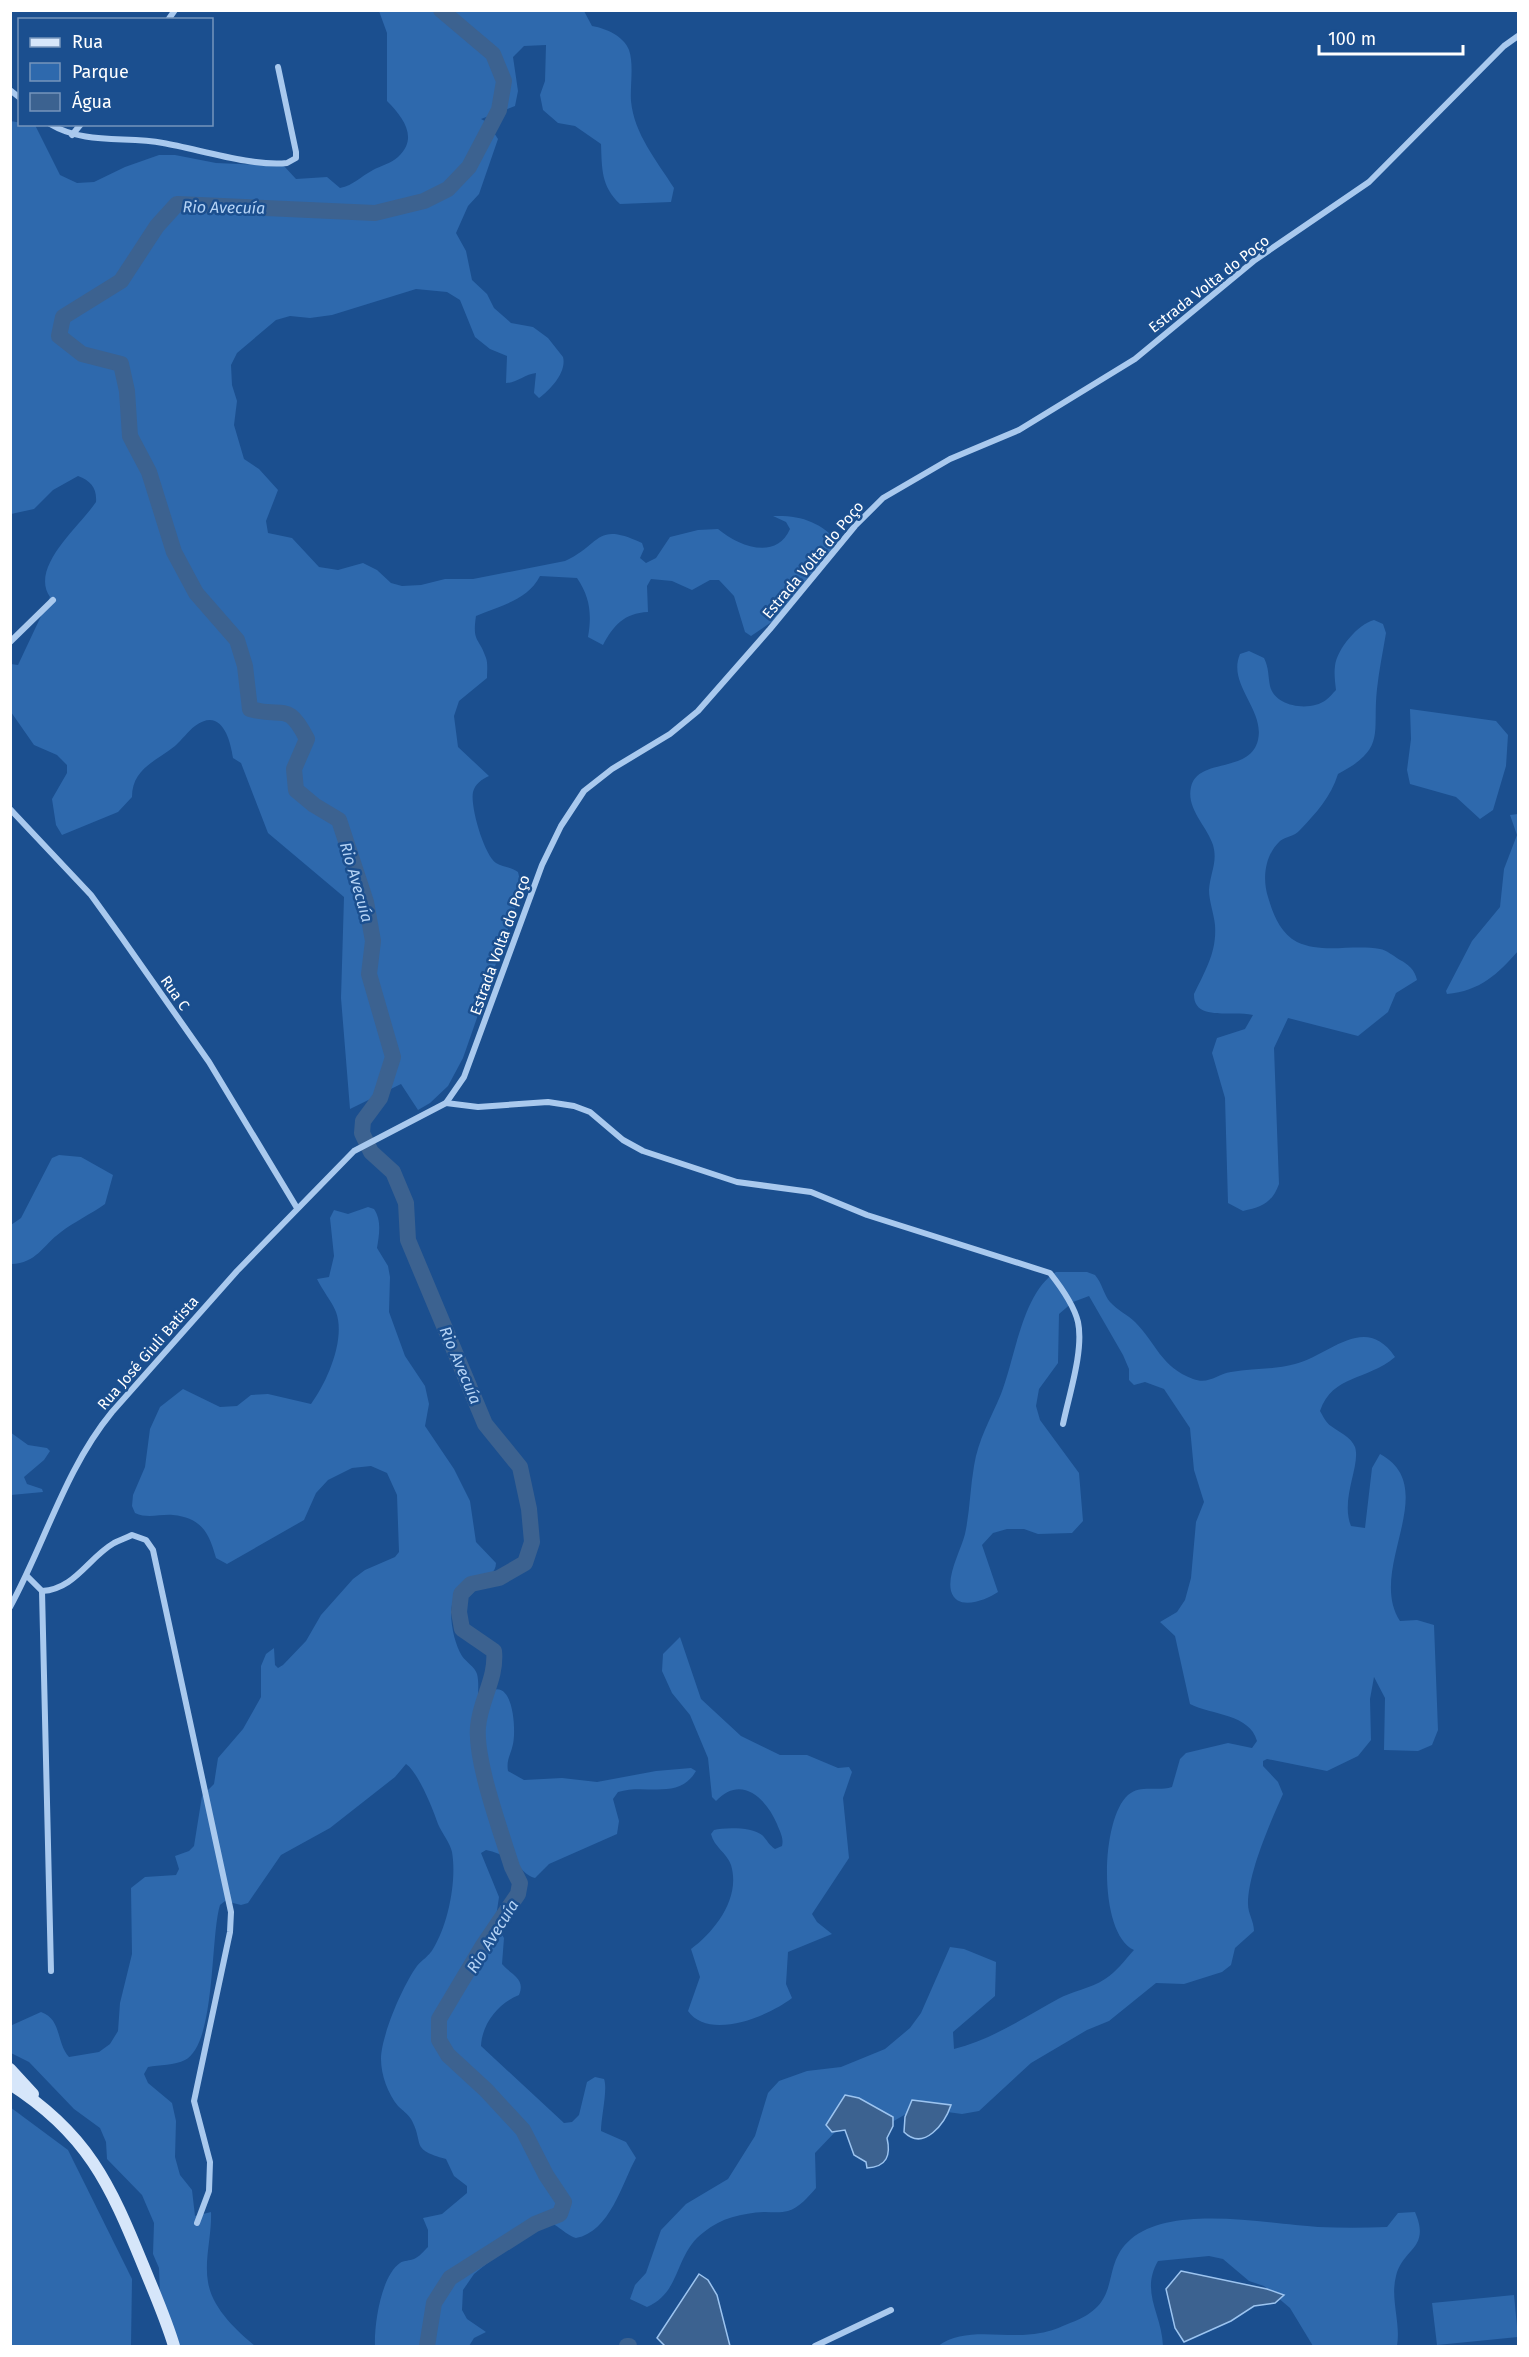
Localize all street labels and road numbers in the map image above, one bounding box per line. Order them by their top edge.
street label: Estrada Volta do Poço [1145,231,1273,337]
street label: Estrada Volta do Poço [759,498,867,622]
street label: Estrada Volta do Poço [466,872,534,1018]
street label: Rua C [157,972,194,1014]
street label: Rua José Giuli Batista [94,1292,202,1414]

